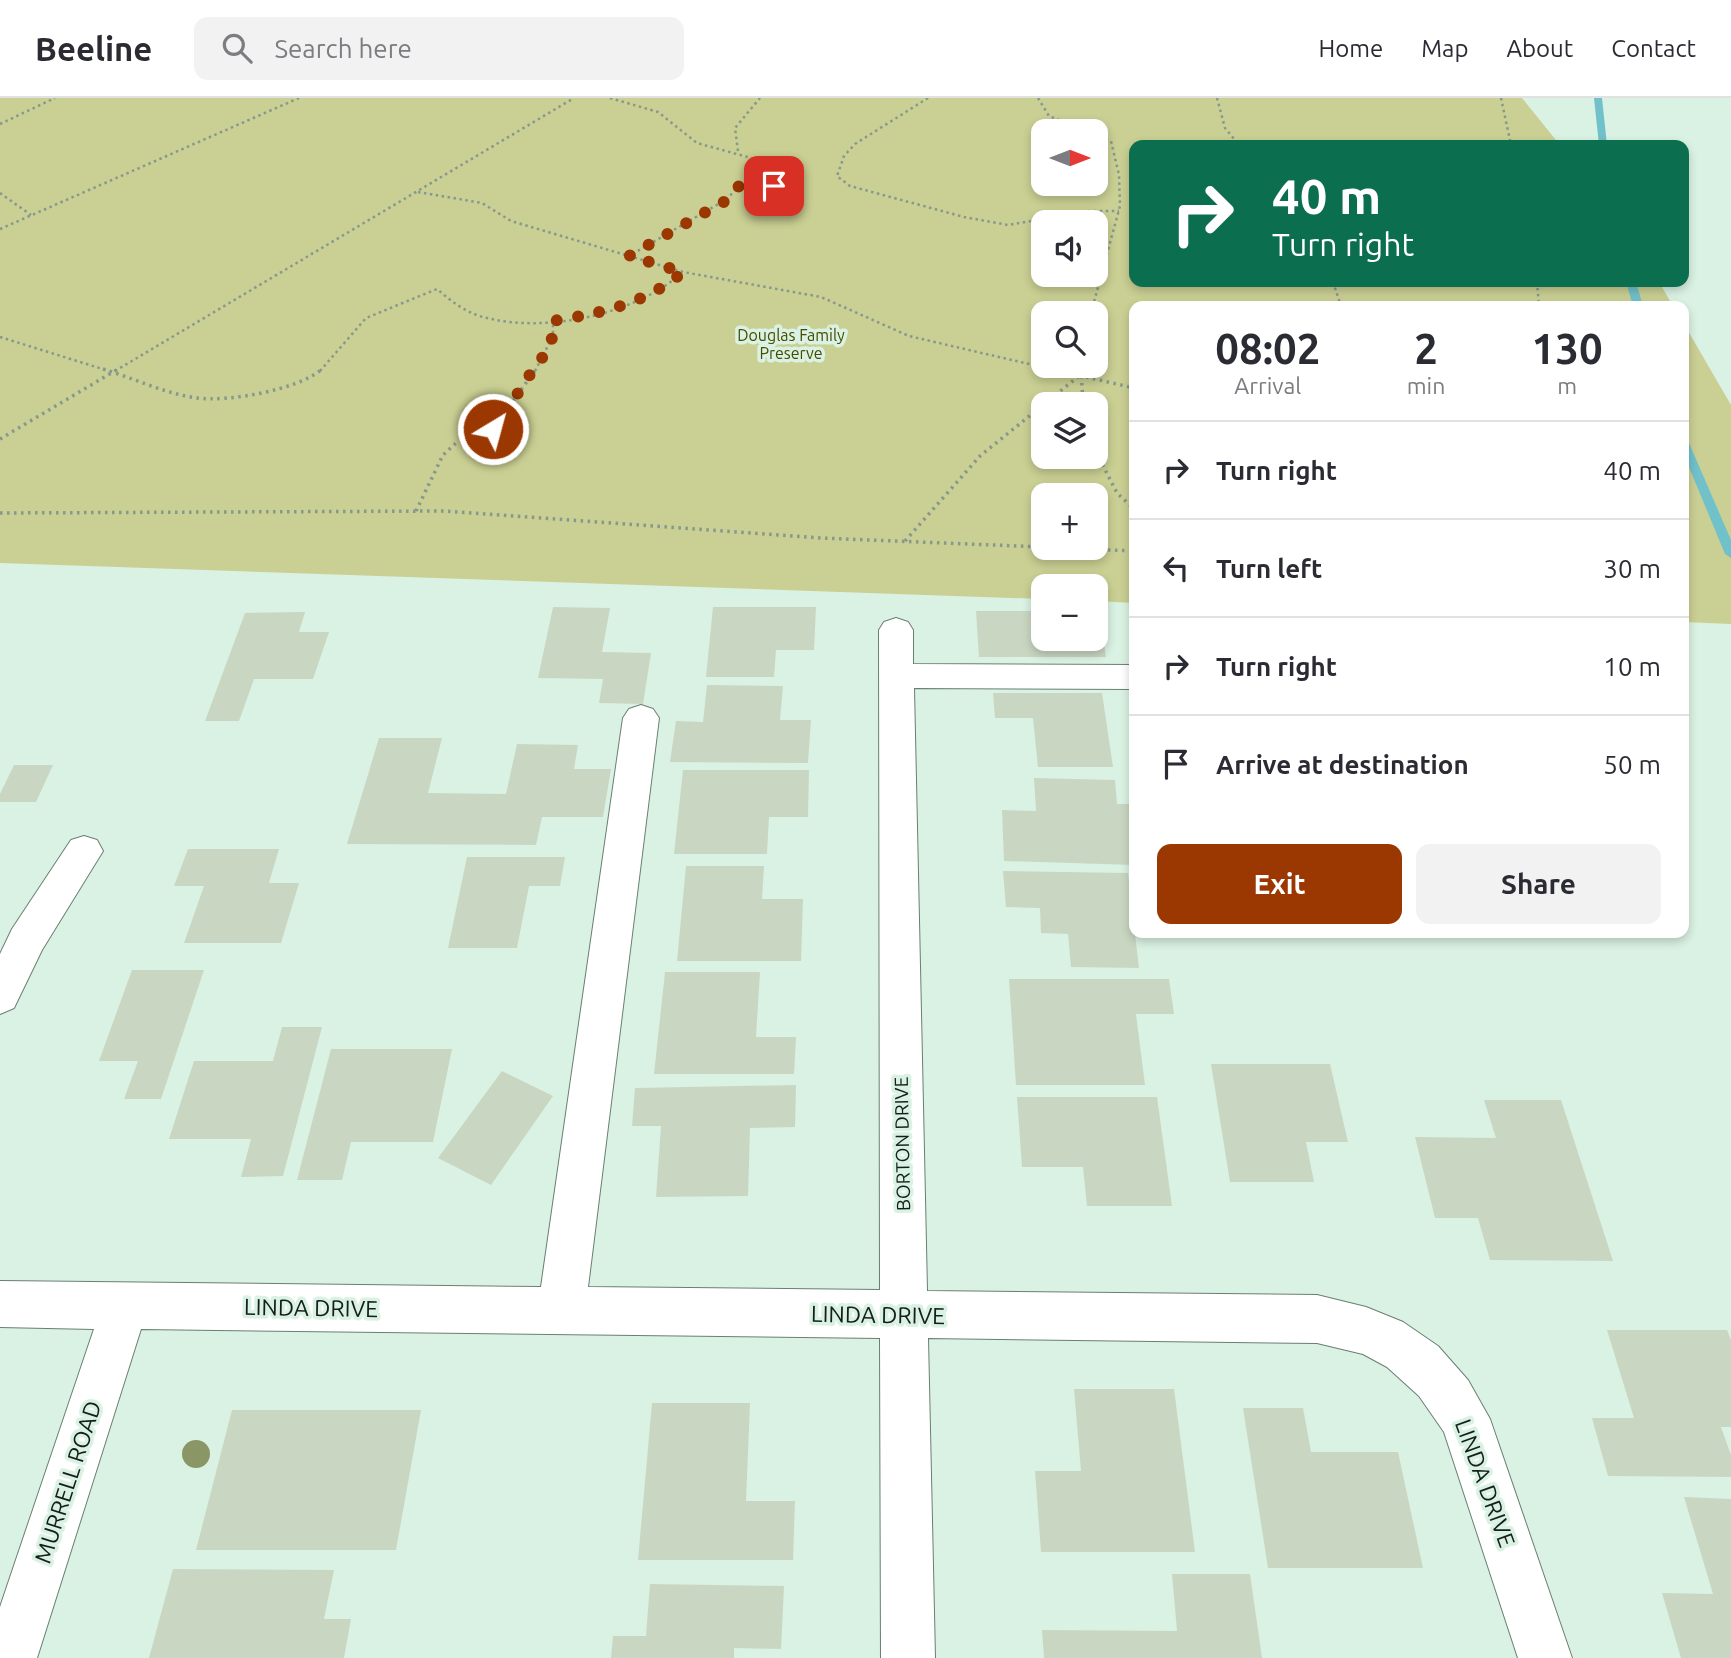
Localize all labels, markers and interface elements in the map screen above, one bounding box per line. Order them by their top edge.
search box [194,17,684,80]
icon: search [218,29,256,67]
text: Beeline [35,30,152,67]
text: Search here [274,34,412,63]
text: Home [1318,35,1383,62]
text: Map [1421,35,1468,62]
text: About [1506,35,1573,62]
text: Contact [1611,35,1696,62]
north arrow [1031,119,1108,196]
map controls [1031,119,1108,651]
pin [744,156,804,216]
icon: arrive [755,167,793,205]
icon: right [1157,168,1248,259]
text: 40 m [1272,168,1381,223]
button: sound [1031,210,1108,287]
text: Turn right [1272,226,1414,262]
button: search [1031,301,1108,378]
text: 08:02 [1215,325,1320,372]
text: 2 [1414,325,1438,372]
text: 130 [1532,325,1603,372]
park label: Douglas Family Preserve [737,326,845,362]
text: Arrival [1234,373,1301,398]
text: min [1407,373,1445,398]
text: m [1557,373,1577,398]
position arrow [456,392,530,466]
button: layers [1031,392,1108,469]
icon: right [1157,451,1195,489]
text: Turn right [1216,456,1337,485]
text: 40 m [1603,456,1661,485]
button: + [1031,483,1108,560]
icon: left [1157,549,1195,587]
text: Turn left [1216,554,1322,583]
text: 30 m [1603,554,1661,583]
button: − [1031,574,1108,651]
icon: right [1157,647,1195,685]
text: Turn right [1216,652,1337,681]
text: 10 m [1603,652,1661,681]
icon: arrive [1157,745,1195,783]
text: Arrive at destination [1216,750,1469,779]
text: 50 m [1603,750,1661,779]
button: Exit [1157,844,1402,924]
button: Share [1416,844,1661,924]
street label: BORTON DRIVE [890,1077,914,1211]
street label: LINDA DRIVE [244,1294,378,1321]
street label: LINDA DRIVE [811,1301,945,1328]
street label: MURRELL ROAD [30,1398,106,1566]
street label: LINDA DRIVE [1451,1415,1520,1550]

